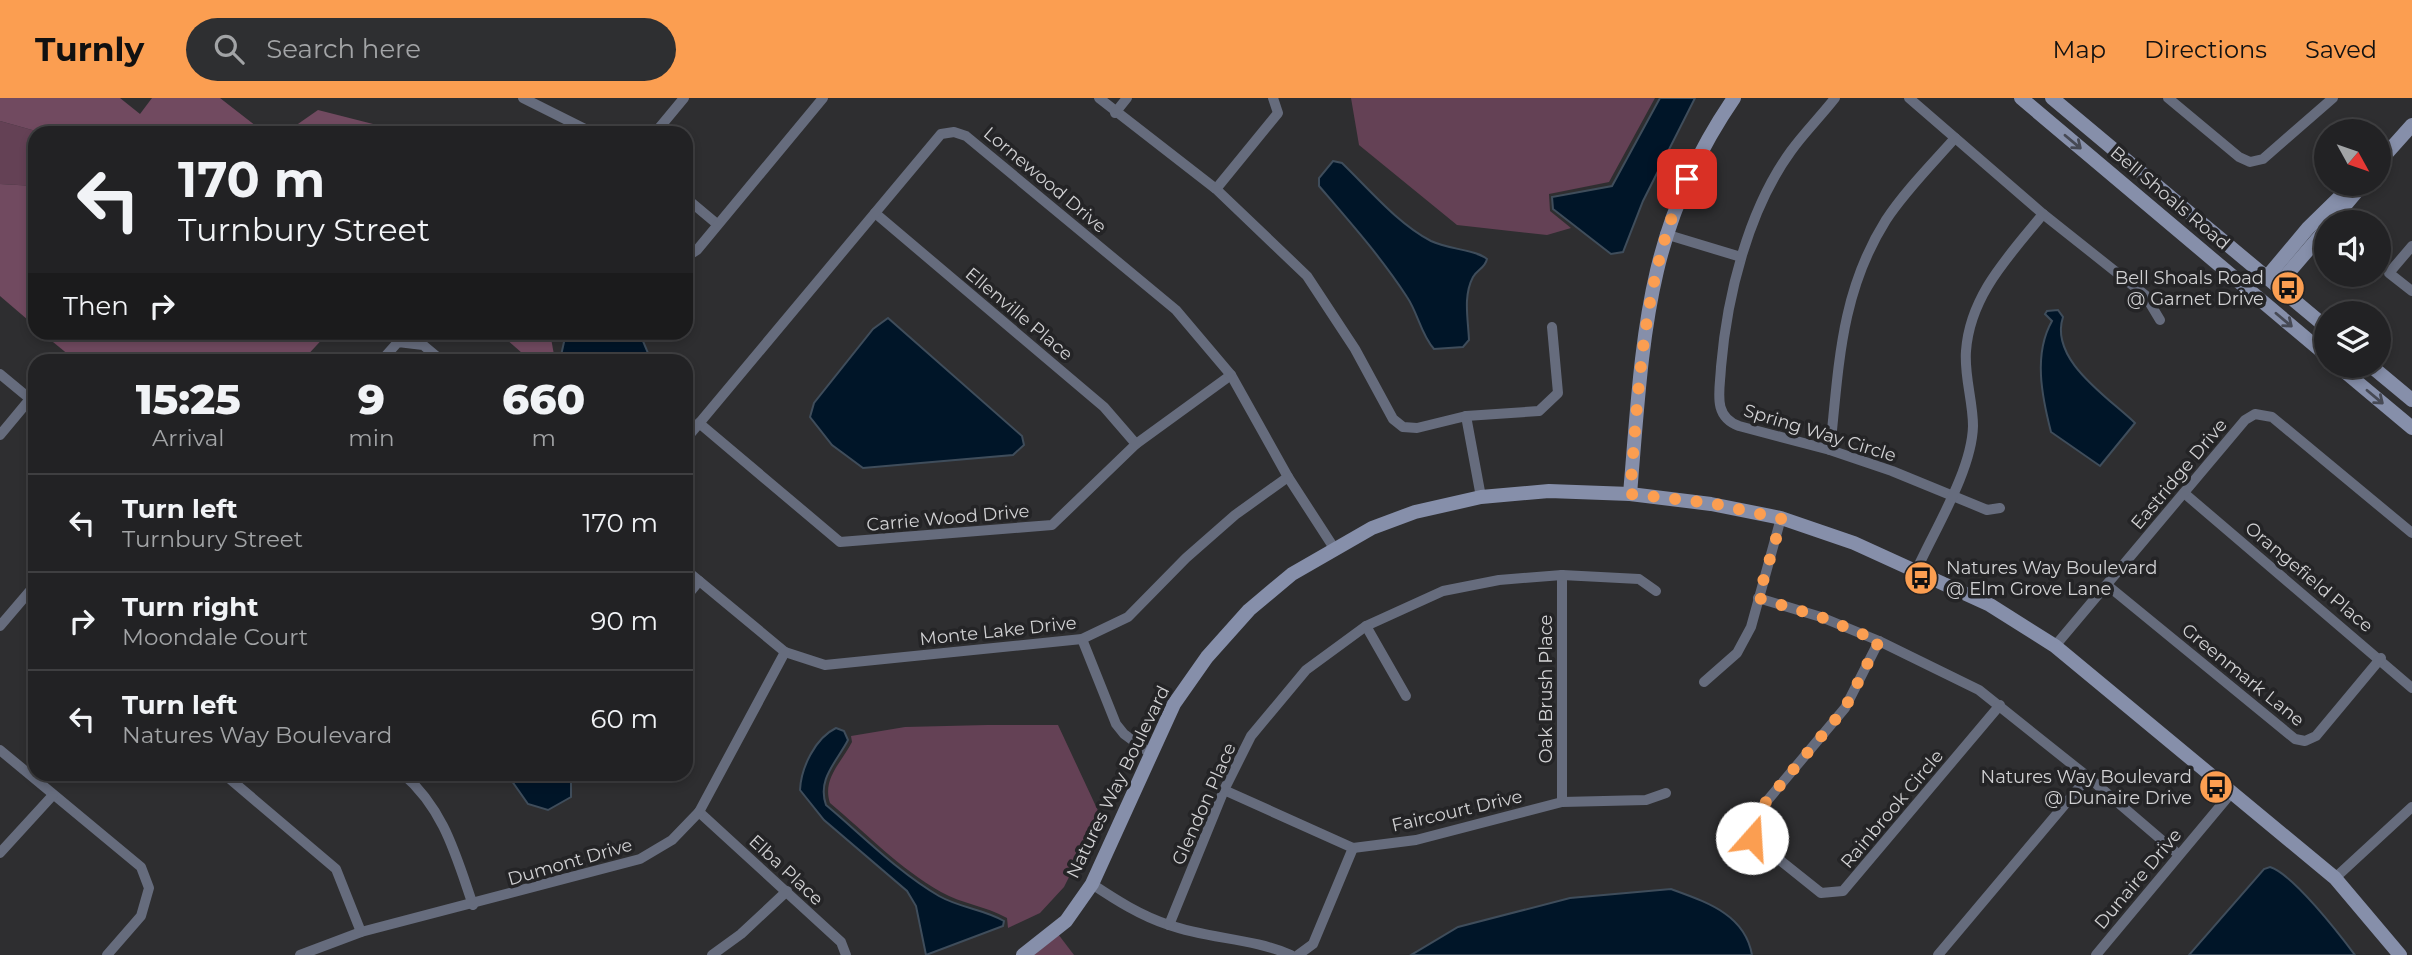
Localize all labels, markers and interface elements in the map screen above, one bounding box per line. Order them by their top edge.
search box [186,18,676,81]
text: Turnly [35,29,144,69]
icon: search [210,30,248,68]
text: Search here [266,33,421,65]
text: Map [2053,35,2106,64]
text: Directions [2144,35,2267,64]
text: Saved [2305,35,2377,64]
north arrow [2314,119,2390,196]
map controls [2314,119,2391,378]
street label: Lornewood Drive [979,122,1111,238]
one-way arrow [2064,134,2082,150]
street label: Bell Shoals Road [2106,142,2234,254]
pin [1657,149,1717,209]
text: 170 m [178,150,325,209]
icon: left [63,154,154,245]
icon: arrive [1668,160,1706,198]
text: Turnbury Street [178,210,430,249]
button: sound [2314,210,2391,287]
street label: Ellenville Place [961,263,1077,365]
place label: Bell Shoals Road @ Garnet Drive [2115,267,2264,310]
bus stop icon: Bell Shoals Road @ Garnet Drive [2269,269,2307,307]
icon: right [143,287,181,325]
text: Then [63,290,129,322]
button: layers [2314,301,2391,378]
one-way arrow [2275,312,2293,328]
text: 15:25 [136,373,241,425]
text: 9 [358,373,385,425]
text: 660 [502,373,585,425]
one-way arrow [2366,389,2384,405]
street label: Spring Way Circle [1741,399,1899,467]
street label: Eastridge Drive [2126,414,2232,534]
text: Arrival [152,424,224,452]
text: min [348,424,394,452]
text: m [532,424,556,452]
text: Turn left [122,493,238,525]
street label: Carrie Wood Drive [866,500,1031,536]
icon: left [63,504,101,542]
text: 170 m [582,507,658,539]
street label: Orangefield Place [2240,517,2378,637]
text: Turnbury Street [122,525,303,553]
place label: Natures Way Boulevard @ Elm Grove Lane [1946,557,2157,600]
bus stop icon: Natures Way Boulevard @ Elm Grove Lane [1902,559,1940,597]
text: Turn right [122,591,258,623]
icon: right [63,602,101,640]
text: 90 m [591,605,658,637]
street label: Monte Lake Drive [919,612,1078,650]
street label: Oak Brush Place [1535,614,1557,764]
street label: Greenmark Lane [2177,619,2309,731]
text: Moondale Court [122,623,308,651]
street label: Natures Way Boulevard [1062,682,1174,882]
text: Turn left [122,689,238,721]
icon: left [63,700,101,738]
text: 60 m [591,703,658,735]
text: Natures Way Boulevard [122,721,392,749]
street label: Glendon Place [1167,739,1241,868]
street label: Rainbrook Circle [1836,745,1948,873]
place label: Natures Way Boulevard @ Dunaire Drive [1981,766,2192,809]
bus stop icon: Natures Way Boulevard @ Dunaire Drive [2197,768,2235,806]
street label: Faircourt Drive [1389,785,1525,837]
position arrow [1715,801,1789,875]
street label: Dunaire Drive [2090,824,2186,934]
street label: Elba Place [744,830,828,910]
street label: Dumont Drive [505,834,635,890]

